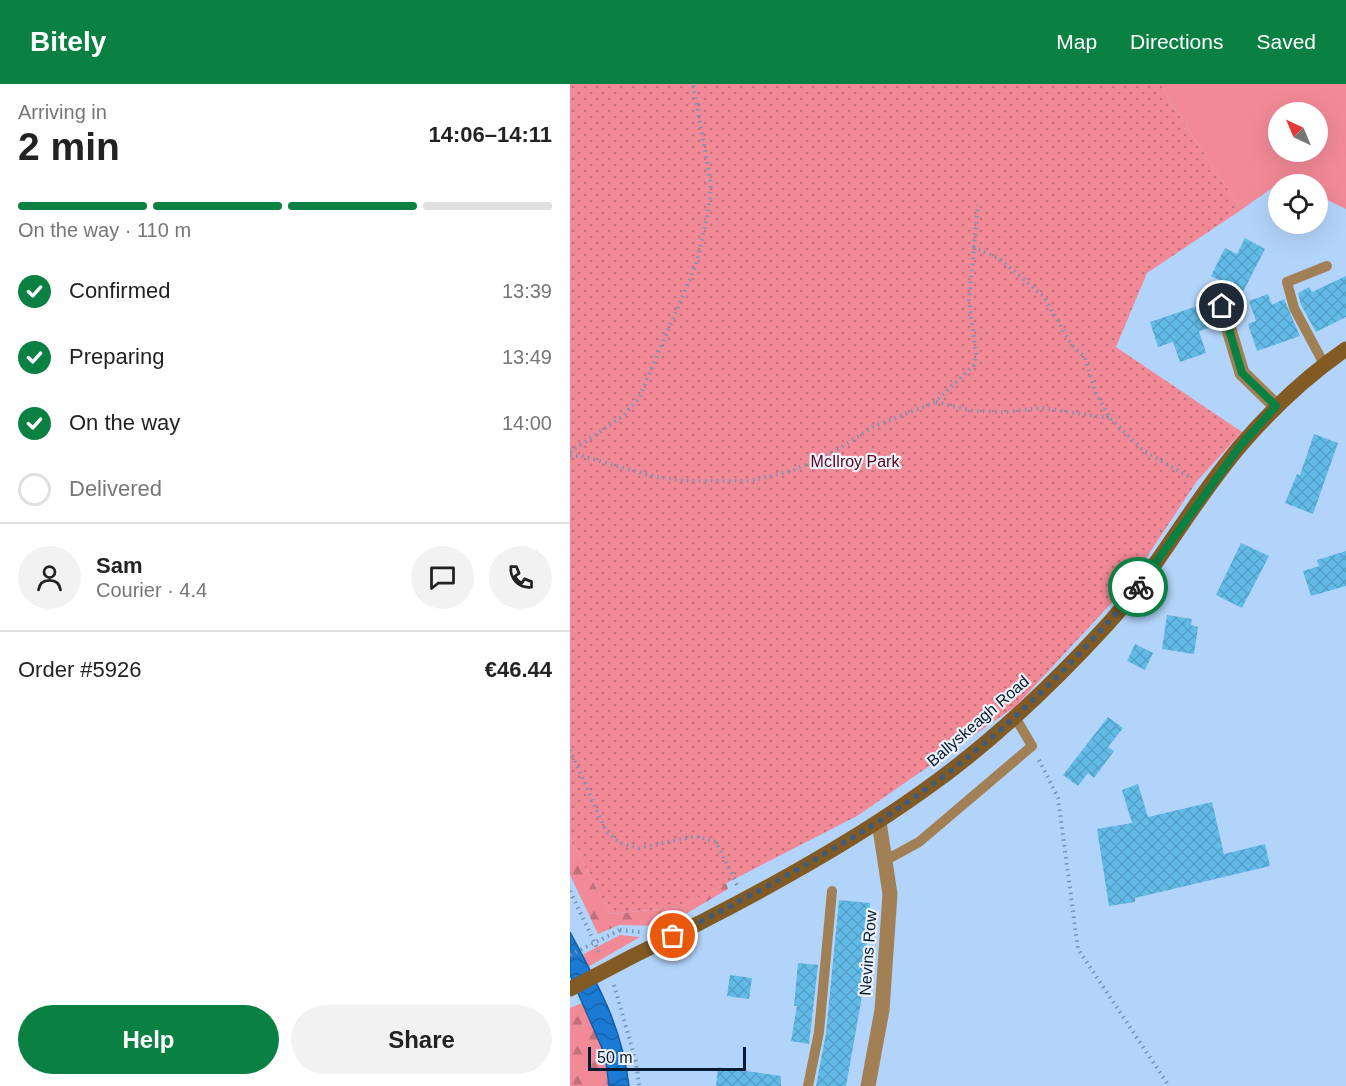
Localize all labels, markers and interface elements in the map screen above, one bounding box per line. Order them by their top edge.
text: Bitely [30,26,106,57]
text: Map [1056,30,1097,53]
text: Directions [1130,30,1223,53]
text: Saved [1256,30,1316,53]
text: Arriving in [18,101,107,123]
north arrow [1268,102,1328,162]
map controls [1268,102,1328,234]
text: 14:06–14:11 [428,122,552,147]
text: 2 min [18,125,120,168]
button: locate [1268,174,1328,234]
text: On the way · 110 m [18,219,191,241]
icon: check [18,275,51,308]
text: Confirmed [69,278,170,303]
text: 13:39 [502,280,552,302]
pin [1196,280,1247,331]
icon: home [1205,289,1238,322]
icon: check [18,341,51,374]
text: Preparing [69,344,164,369]
text: 13:49 [502,346,552,368]
icon: check [18,407,51,440]
text: On the way [69,410,180,435]
text: 14:00 [502,412,552,434]
park label: McIlroy Park [811,453,900,470]
text: Delivered [69,476,162,501]
button: person [18,546,81,609]
button: chat [411,546,474,609]
button: phone [489,546,552,609]
text: Sam [96,553,142,578]
courier [1108,557,1168,617]
icon: bike [1122,571,1155,604]
text: Courier · 4.4 [96,579,207,601]
text: Order #5926 [18,657,142,682]
text: €46.44 [485,657,552,682]
street label: Ballyskeagh Road [924,672,1032,770]
street label: Nevins Row [857,909,879,996]
pin [647,910,698,961]
icon: bag [656,919,689,952]
button: Help [18,1005,279,1074]
button: Share [291,1005,552,1074]
scale bar [588,1044,746,1072]
text: 50 m [597,1049,633,1066]

